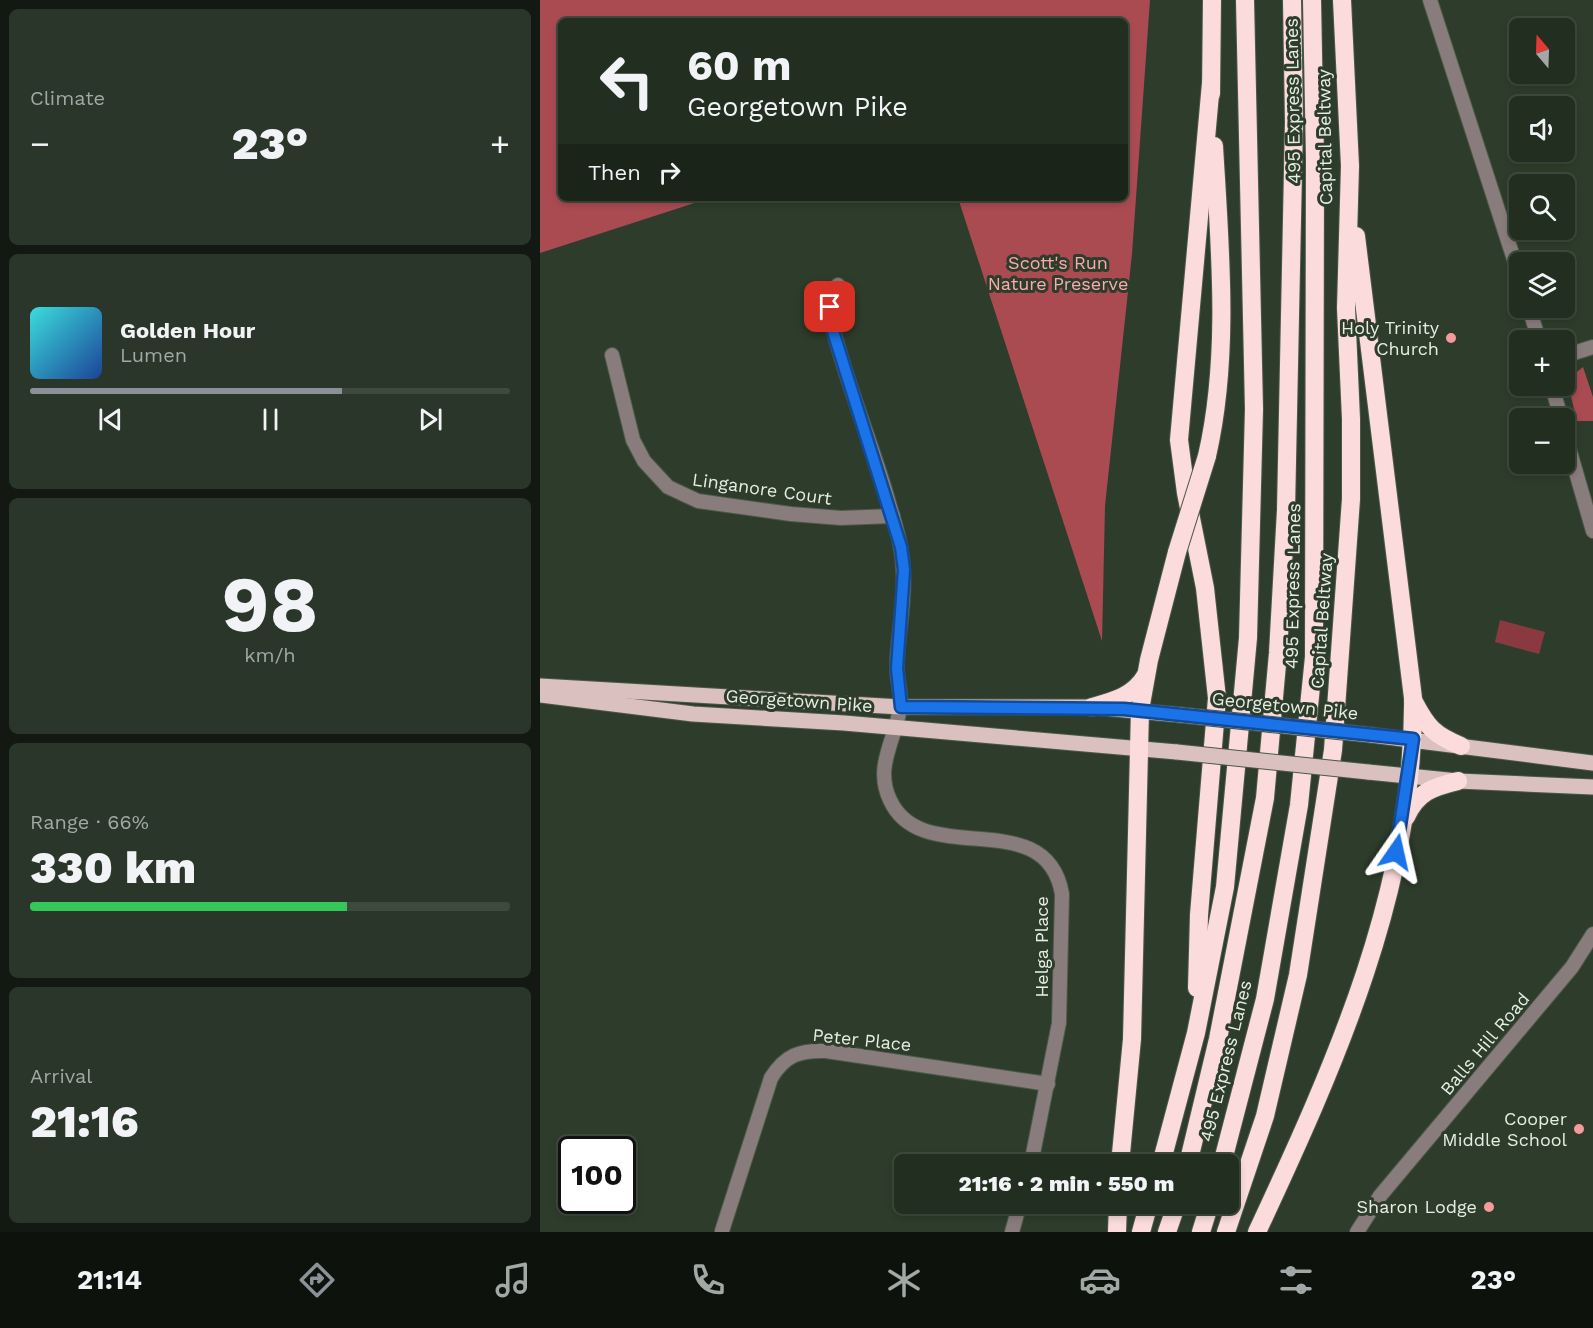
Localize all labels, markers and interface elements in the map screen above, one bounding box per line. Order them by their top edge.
street label: 495 Express Lanes [1281,18,1304,184]
north arrow [1509,18,1575,84]
map controls [1509,18,1575,474]
text: 60 m [687,41,791,90]
icon: left [588,42,666,120]
street label: Capital Beltway [1313,68,1336,205]
text: Climate [30,86,105,110]
text: Georgetown Pike [687,91,908,123]
button: sound [1509,96,1575,162]
text: 23° [232,117,308,170]
text: − [30,124,50,163]
text: + [490,124,510,163]
icon: right [653,156,686,189]
text: Then [588,160,641,185]
button: search [1509,174,1575,240]
park label: Scott's Run Nature Preserve [988,252,1128,294]
button: layers [1509,252,1575,318]
pin [804,281,855,332]
icon: arrive [813,290,846,323]
place label: Holy Trinity Church [1341,317,1440,359]
text: Golden Hour [120,318,255,343]
button: + [1509,330,1575,396]
marker: Holy Trinity Church [1444,331,1458,345]
text: Lumen [120,343,187,367]
icon: previous [94,403,127,436]
icon: pause [254,403,287,436]
icon: next [414,403,447,436]
button: − [1509,408,1575,474]
street label: Linganore Court [691,468,834,509]
street label: 495 Express Lanes [1281,503,1304,669]
street label: Capital Beltway [1306,552,1337,690]
text: 98 [222,558,318,650]
text: km/h [244,643,296,667]
street label: Georgetown Pike [725,685,873,716]
street label: Georgetown Pike [1211,687,1359,724]
text: Range · 66% [30,810,149,834]
position arrow [1364,820,1428,884]
text: 330 km [30,841,196,894]
street label: Helga Place [1031,896,1052,998]
street label: 495 Express Lanes [1195,978,1256,1144]
street label: Balls Hill Road [1436,988,1533,1099]
street label: Peter Place [812,1024,912,1055]
text: Arrival [30,1064,92,1088]
text: 21:16 [30,1095,139,1148]
place label: Cooper Middle School [1442,1108,1567,1150]
marker: Cooper Middle School [1572,1122,1586,1136]
speed limit sign: 100 [558,1136,636,1214]
text: 21:16 · 2 min · 550 m [959,1171,1174,1196]
place label: Sharon Lodge [1356,1196,1477,1217]
marker: Sharon Lodge [1482,1200,1496,1214]
icon: directions [296,1259,338,1301]
icon: music [492,1259,534,1301]
icon: phone [687,1259,729,1301]
icon: climate [883,1259,925,1301]
icon: car [1079,1259,1121,1301]
icon: filters [1275,1259,1317,1301]
text: 21:14 [77,1264,142,1296]
text: 23° [1471,1264,1516,1296]

